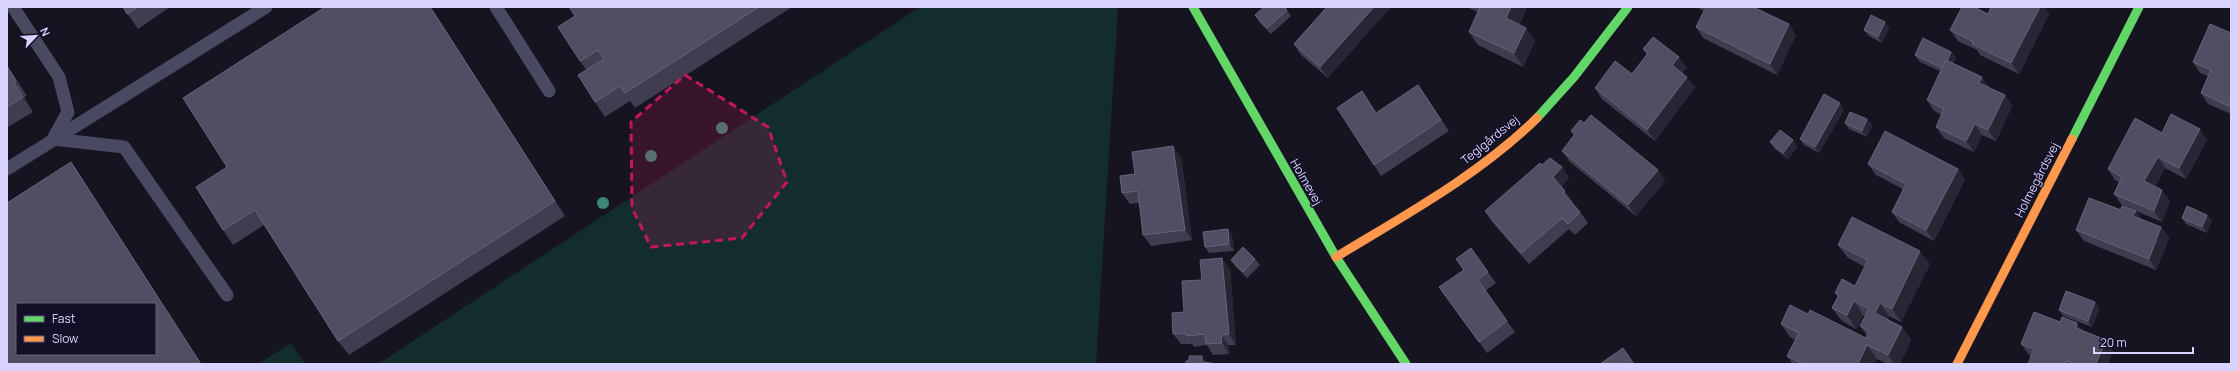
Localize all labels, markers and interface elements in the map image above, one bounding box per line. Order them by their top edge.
north arrow [16,16,56,56]
text: N [37,25,54,38]
street label: Teglgårdsvej [1457,111,1522,168]
street label: Holmegårdsvej [2010,139,2063,220]
street label: Holmevej [1286,155,1327,208]
legend [16,303,156,355]
text: Fast [52,310,76,327]
scale bar [2094,329,2193,355]
text: Slow [52,330,78,347]
text: 20 m [2100,334,2127,351]

